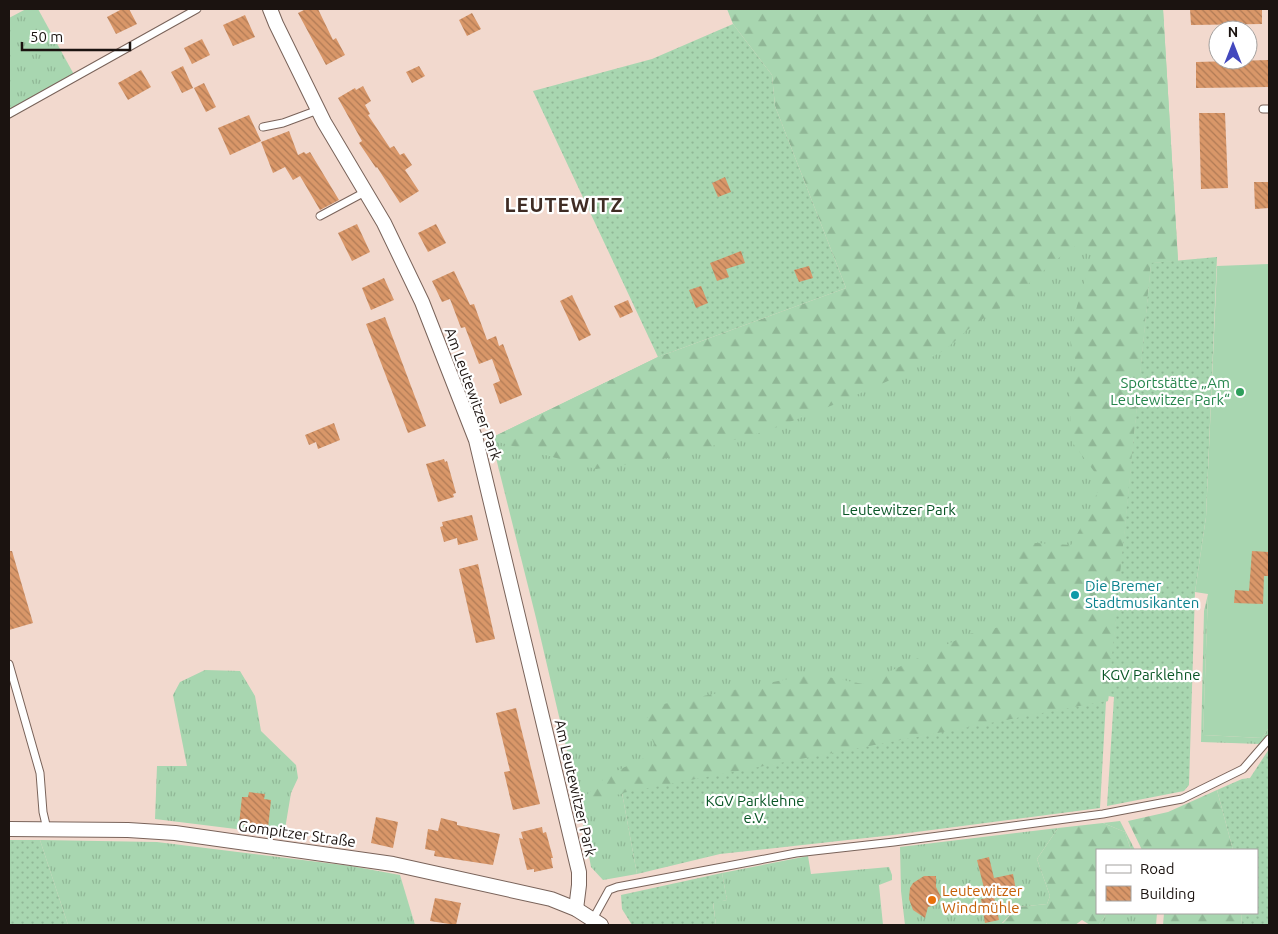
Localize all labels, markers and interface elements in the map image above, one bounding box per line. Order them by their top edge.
scale bar [22,20,130,52]
north arrow [1208,20,1258,70]
text: N [1228,24,1238,40]
text: 50 m [30,28,63,45]
district label: LEUTEWITZ [505,193,623,216]
street label: Am Leutewitzer Park [442,325,506,463]
place label: Sportstätte „Am Leutewitzer Park“ [1110,374,1230,408]
marker: Sportstätte „Am Leutewitzer Park“ [1234,386,1246,398]
park label: Leutewitzer Park [842,501,956,518]
place label: Die Bremer Stadtmusikanten [1085,577,1199,611]
marker: Die Bremer Stadtmusikanten [1069,589,1081,601]
park label: KGV Parklehne [1101,666,1201,683]
street label: Am Leutewitzer Park [551,718,600,858]
park label: KGV Parklehne e.V. [705,792,805,826]
street label: Gompitzer Straße [237,817,357,850]
legend [1096,849,1258,914]
text: Road [1140,860,1175,877]
place label: Leutewitzer Windmühle [942,882,1023,916]
text: Building [1140,885,1195,902]
marker: Leutewitzer Windmühle [926,894,938,906]

